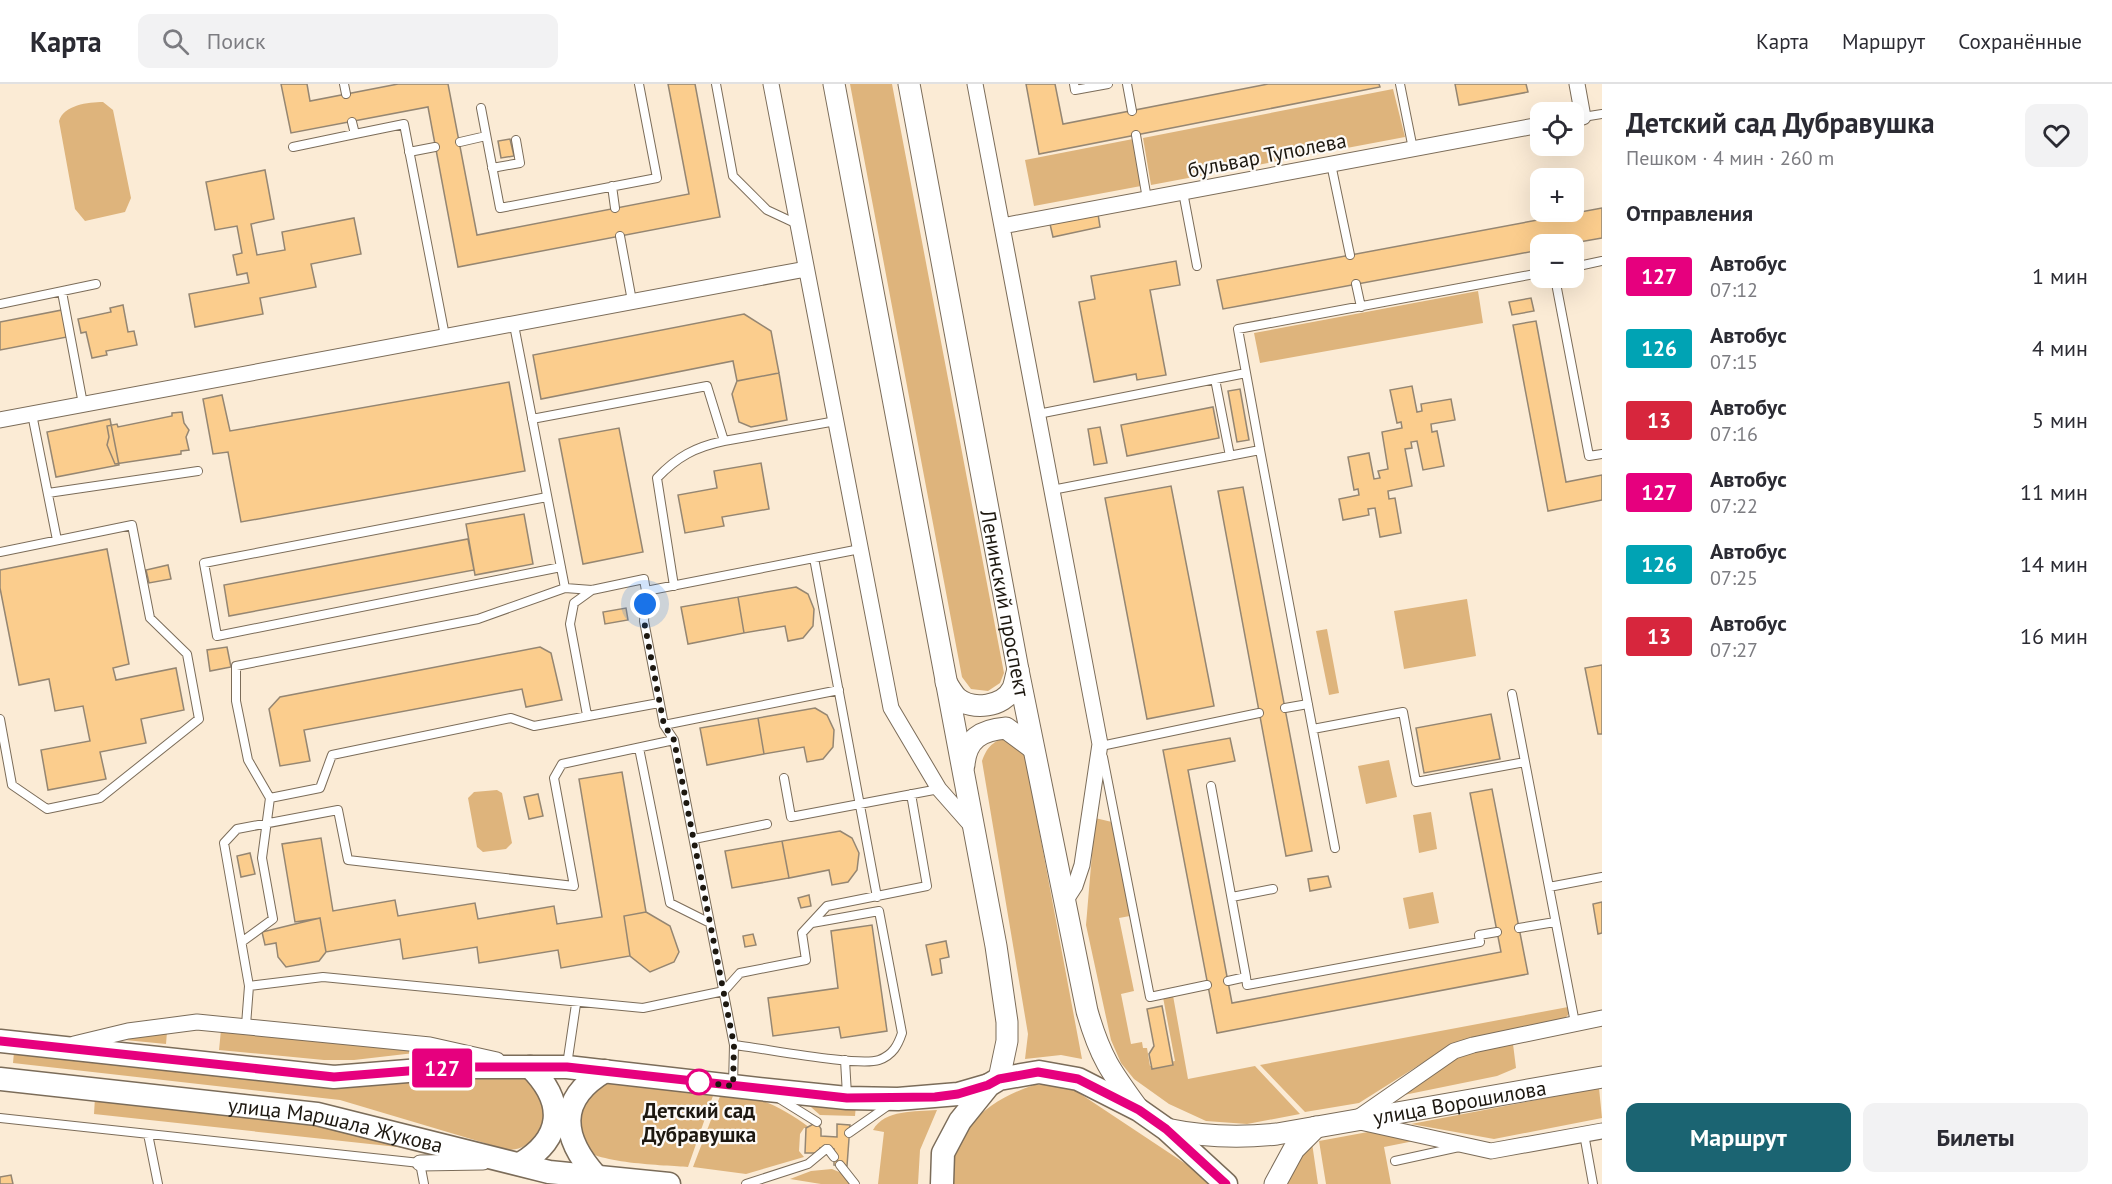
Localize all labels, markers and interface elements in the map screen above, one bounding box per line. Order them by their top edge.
search box [138,14,558,68]
text: Карта [30,23,102,60]
icon: search [159,25,192,58]
text: Поиск [207,27,266,55]
text: Карта [1756,28,1809,55]
text: Маршрут [1842,28,1925,55]
text: Сохранённые [1958,28,2082,55]
map controls [1530,102,1584,288]
button: locate [1530,102,1584,156]
text: Детский сад Дубравушка [1626,104,1935,141]
button: heart [2025,104,2088,167]
street label: бульвар Туполева [1185,126,1349,184]
text: Пешком · 4 мин · 260 m [1626,145,1834,171]
button: + [1530,168,1584,222]
text: Отправления [1626,199,1753,227]
button: − [1530,234,1584,288]
text: Автобус [1710,249,1787,277]
text: 1 мин [2032,262,2088,290]
text: 127 [1641,263,1677,290]
text: 07:12 [1710,277,1758,303]
text: Автобус [1710,321,1787,349]
text: 4 мин [2032,334,2088,362]
text: 126 [1641,335,1677,362]
text: 07:15 [1710,349,1758,375]
text: Автобус [1710,393,1787,421]
text: 5 мин [2032,406,2088,434]
text: 13 [1647,407,1671,434]
text: 07:16 [1710,421,1758,447]
text: Автобус [1710,465,1787,493]
text: 11 мин [2020,478,2088,506]
text: 127 [1641,479,1677,506]
text: 07:22 [1710,493,1758,519]
street label: Ленинский проспект [975,506,1037,700]
text: Автобус [1710,537,1787,565]
text: 14 мин [2020,550,2088,578]
text: 126 [1641,551,1677,578]
text: 07:25 [1710,565,1758,591]
your location [630,589,660,619]
text: Автобус [1710,609,1787,637]
text: 16 мин [2020,622,2088,650]
text: 13 [1647,623,1671,650]
text: 07:27 [1710,637,1758,663]
line badge: 127 [408,1048,476,1088]
text: 127 [424,1055,460,1082]
marker: Детский сад Дубравушка [686,1069,712,1095]
street label: улица Ворошилова [1371,1074,1548,1130]
street label: улица Маршала Жукова [227,1091,446,1158]
place label: Детский сад Дубравушка [642,1097,756,1148]
button: Маршрут [1626,1103,1851,1172]
button: Билеты [1863,1103,2088,1172]

